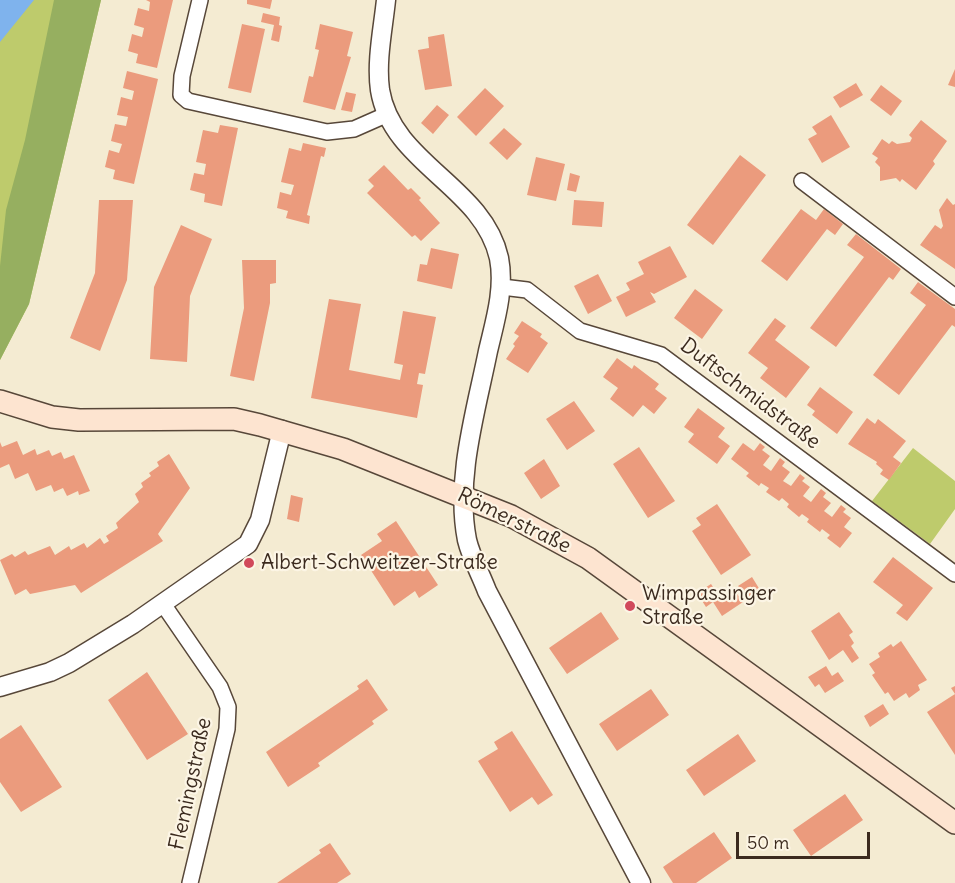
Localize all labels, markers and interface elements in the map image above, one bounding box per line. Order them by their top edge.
street label: Duftschmidstraße [675,333,825,455]
street label: Römerstraße [453,483,575,559]
place label: Albert-Schweitzer-Straße [261,550,498,576]
marker: Albert-Schweitzer-Straße [242,556,256,570]
place label: Wimpassinger Straße [642,581,776,631]
marker: Wimpassinger Straße [623,599,637,613]
street label: Flemingstraße [165,716,217,852]
scale bar [739,820,872,858]
text: 50 m [747,831,789,854]

